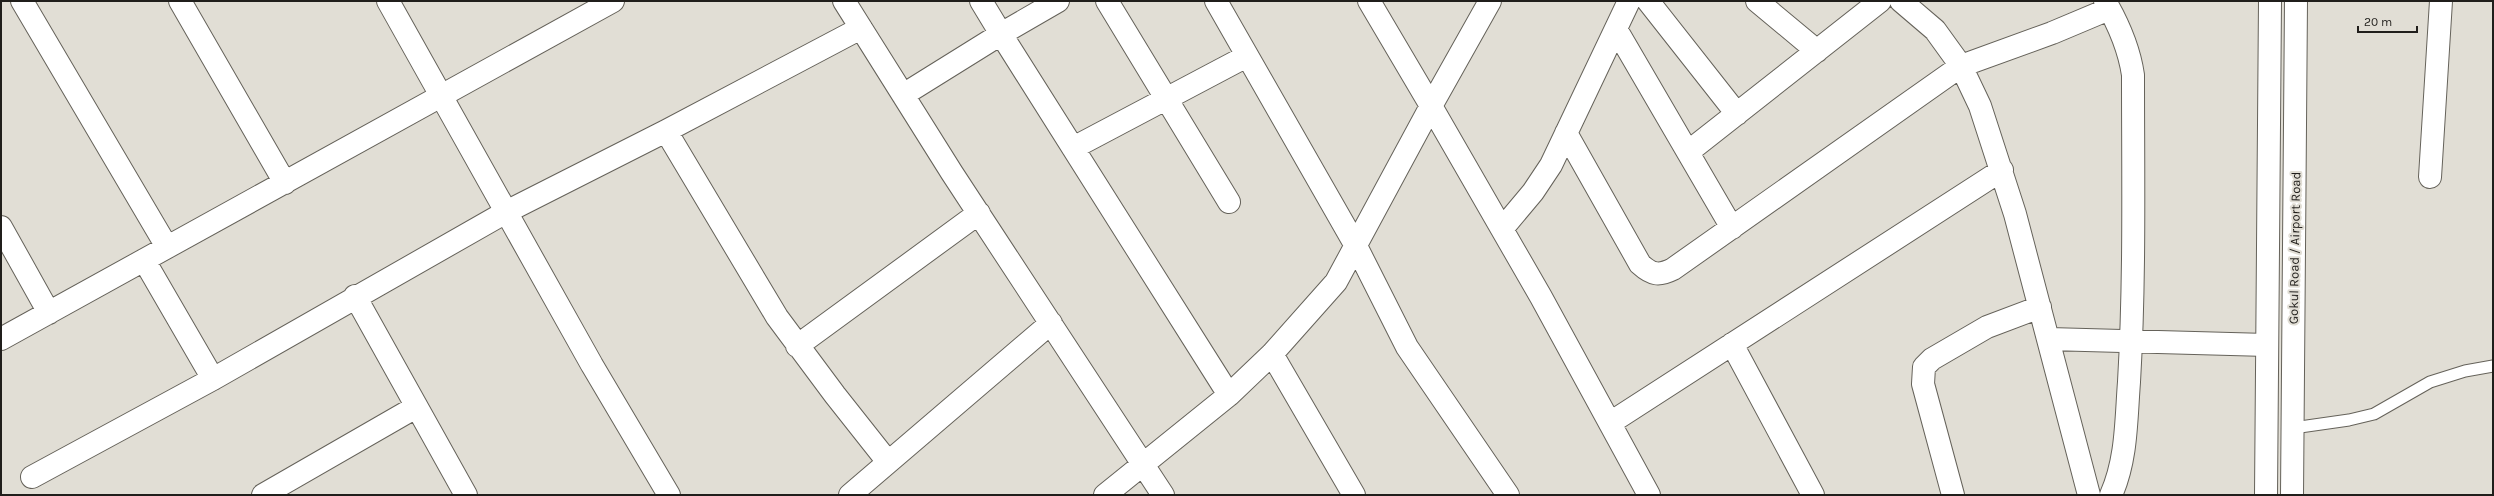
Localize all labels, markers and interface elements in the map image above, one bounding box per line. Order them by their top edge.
scale bar [2358,8,2417,34]
text: 20 m [2364,15,2392,29]
street label: Gokul Road / Airport Road [2286,172,2303,324]

